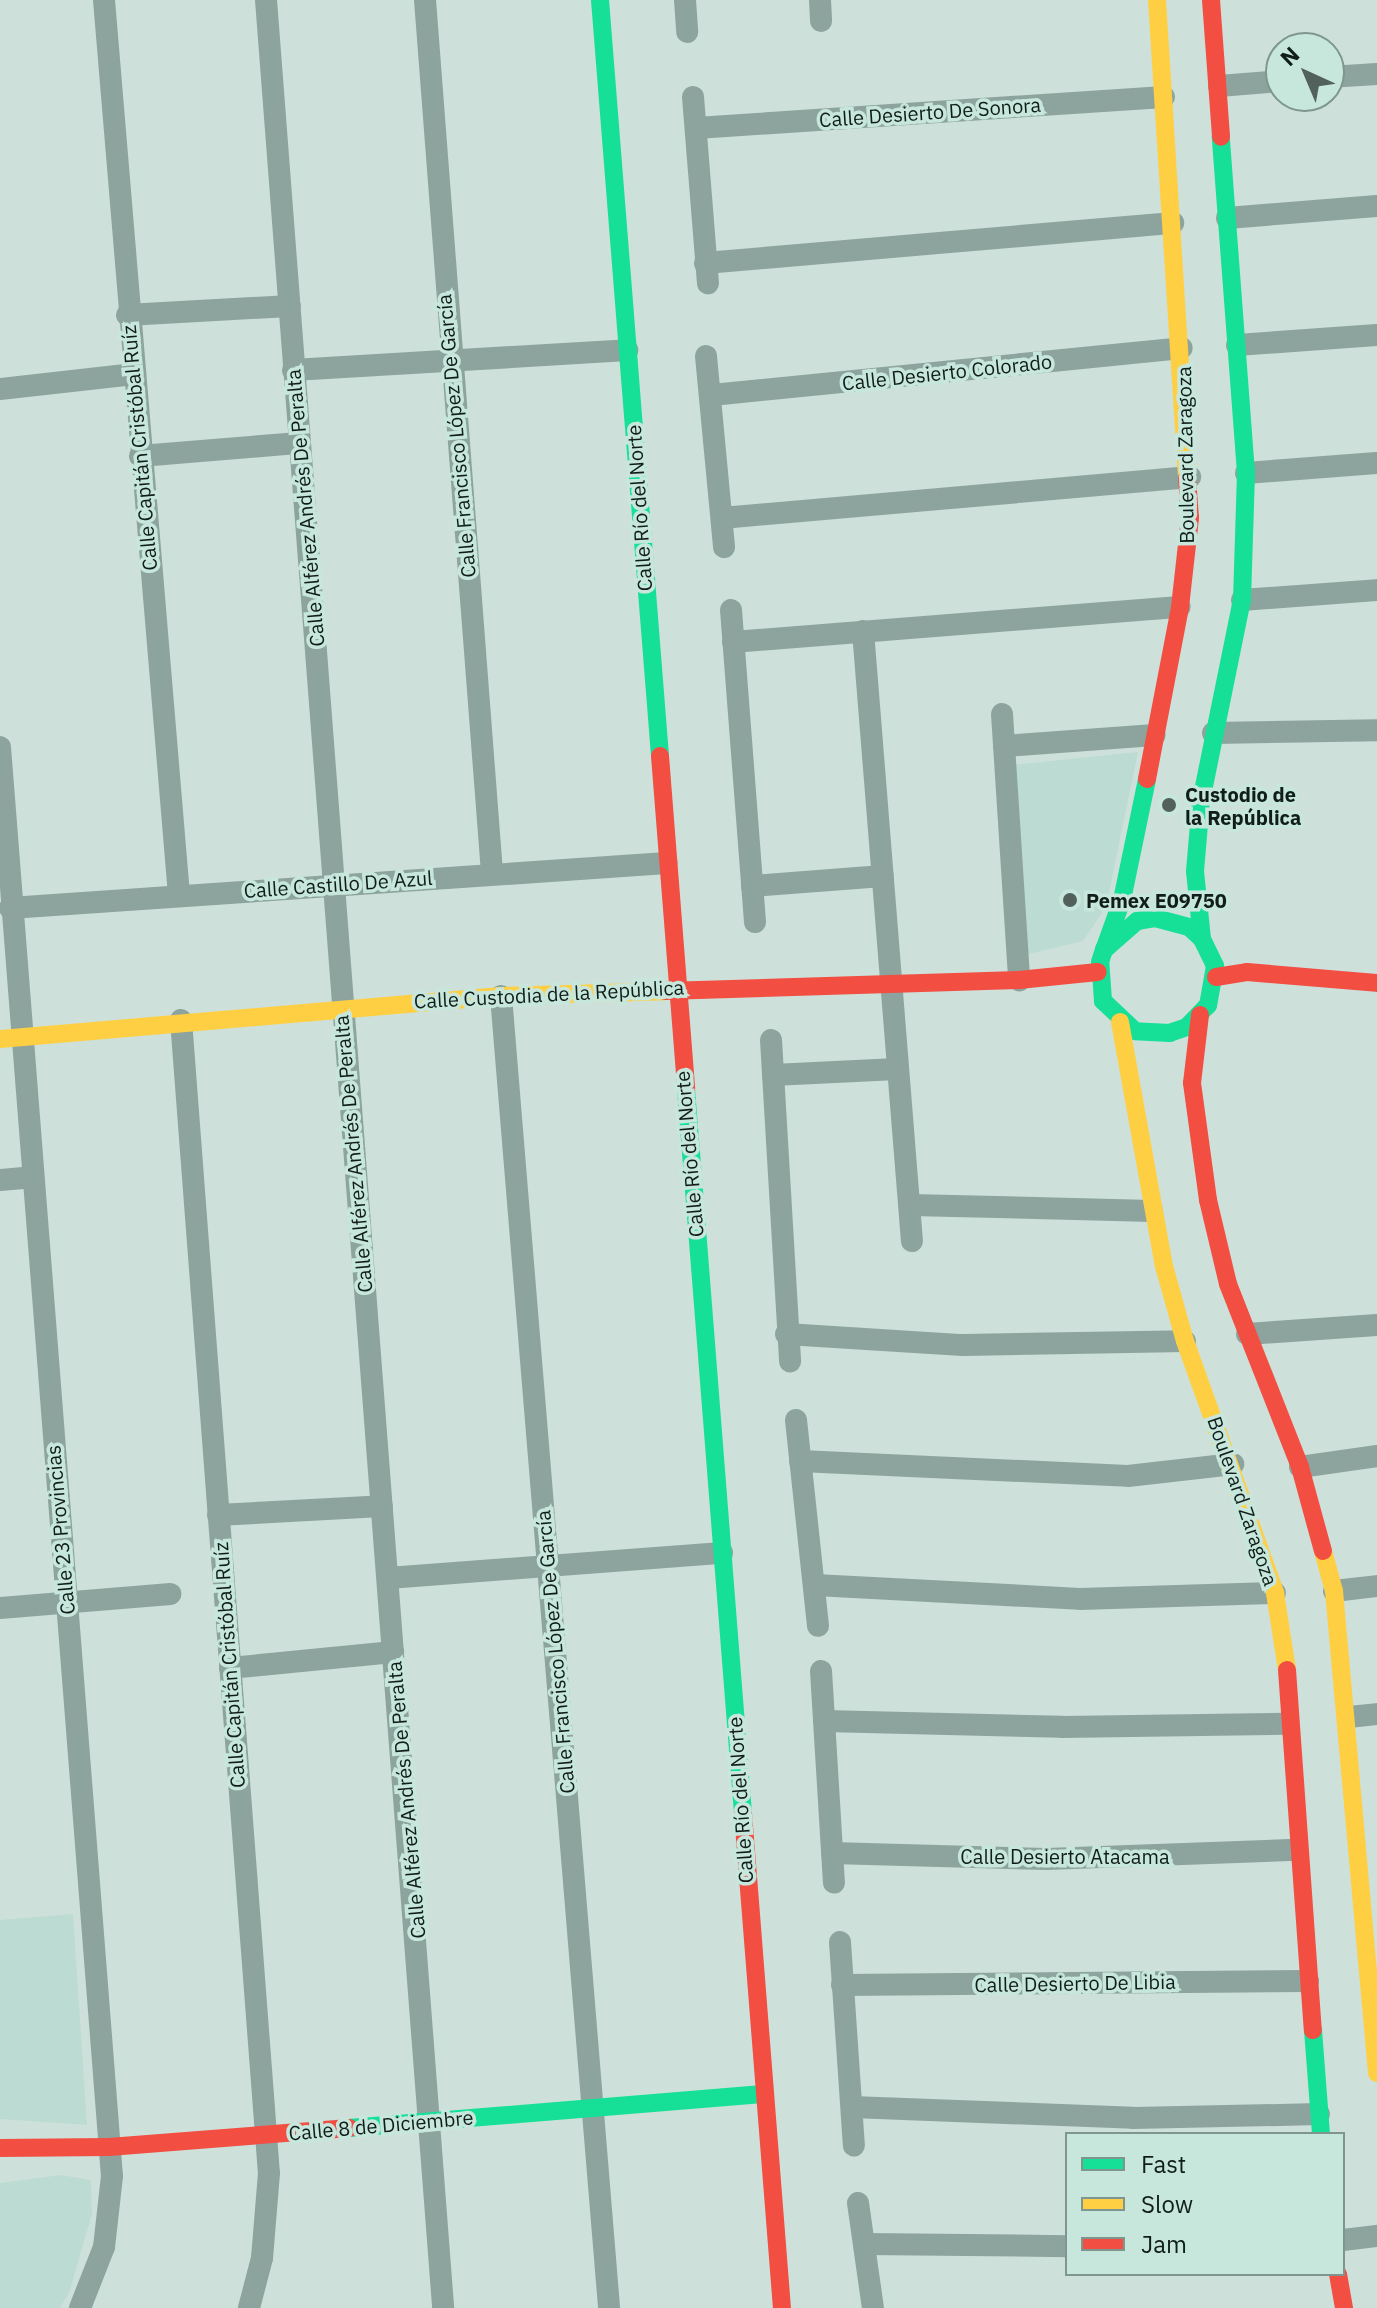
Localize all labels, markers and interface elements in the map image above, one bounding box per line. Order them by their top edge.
north arrow [1265,32,1345,112]
text: N [1274,40,1305,72]
street label: Calle Desierto De Sonora [818,92,1042,132]
street label: Calle Francisco López De García [432,293,480,579]
street label: Calle Capitán Cristóbal Ruíz [116,324,162,572]
street label: Calle Desierto Colorado [841,349,1053,395]
street label: Boulevard Zaragoza [1171,366,1199,544]
street label: Calle Alférez Andrés De Peralta [281,368,329,648]
street label: Calle Río del Norte [621,424,657,592]
place label: Custodio de la República [1185,782,1301,829]
marker: Custodio de la República [1160,796,1178,814]
street label: Calle Castillo De Azul [243,865,433,903]
place label: Pemex E09750 [1086,888,1227,912]
marker: Pemex E09750 [1061,891,1079,909]
street label: Calle Custodia de la República [413,975,685,1013]
street label: Calle Alférez Andrés De Peralta [329,1014,377,1294]
street label: Calle Río del Norte [670,1070,708,1238]
street label: Boulevard Zaragoza [1203,1413,1283,1589]
street label: Calle 23 Provincias [41,1444,79,1616]
street label: Calle Francisco López De García [531,1509,579,1795]
street label: Calle Capitán Cristóbal Ruíz [208,1541,250,1789]
street label: Calle Alférez Andrés De Peralta [382,1660,430,1940]
street label: Calle Río del Norte [722,1716,758,1884]
street label: Calle Desierto Atacama [960,1844,1170,1868]
street label: Calle Desierto De Libia [974,1969,1176,1997]
street label: Calle 8 de Diciembre [288,2105,474,2145]
legend [1065,2132,1345,2276]
text: Fast [1141,2148,1186,2180]
text: Slow [1141,2188,1193,2220]
text: Jam [1141,2228,1187,2260]

